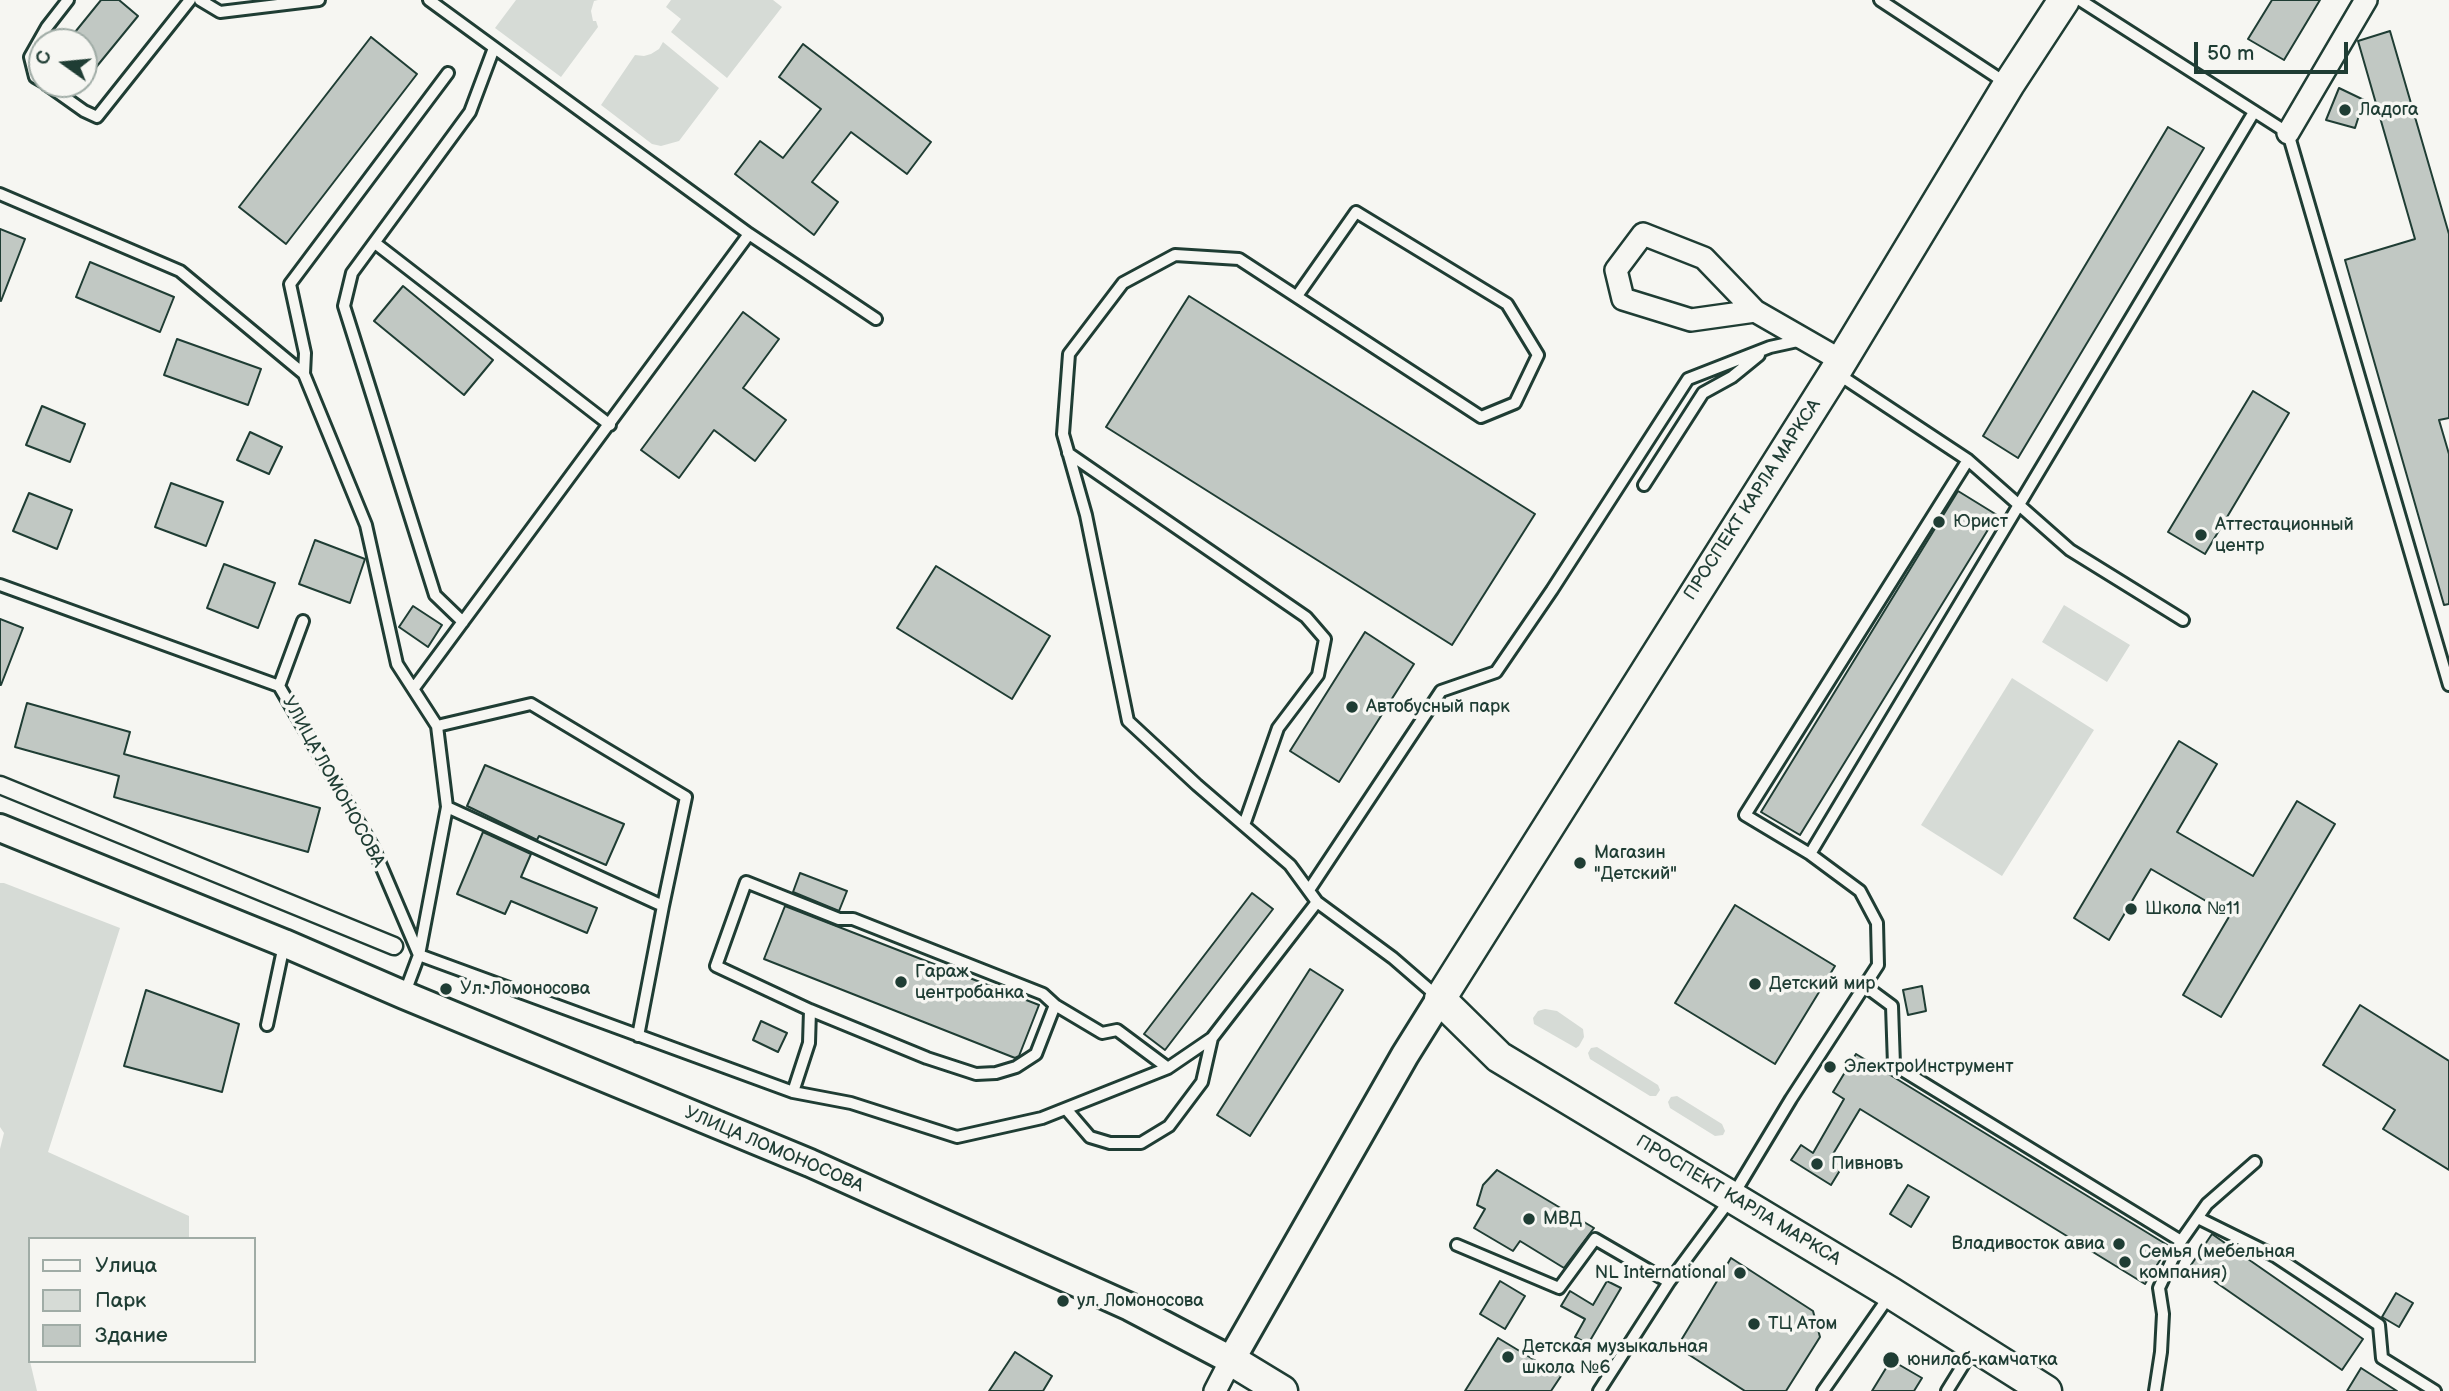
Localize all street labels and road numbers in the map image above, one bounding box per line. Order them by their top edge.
street label: ПРОСПЕКТ КАРЛА МАРКСА [1680,396,1826,604]
street label: УЛИЦА ЛОМОНОСОВА [277,693,389,871]
street label: УЛИЦА ЛОМОНОСОВА [681,1103,867,1197]
street label: ПРОСПЕКТ КАРЛА МАРКСА [1632,1131,1844,1271]

